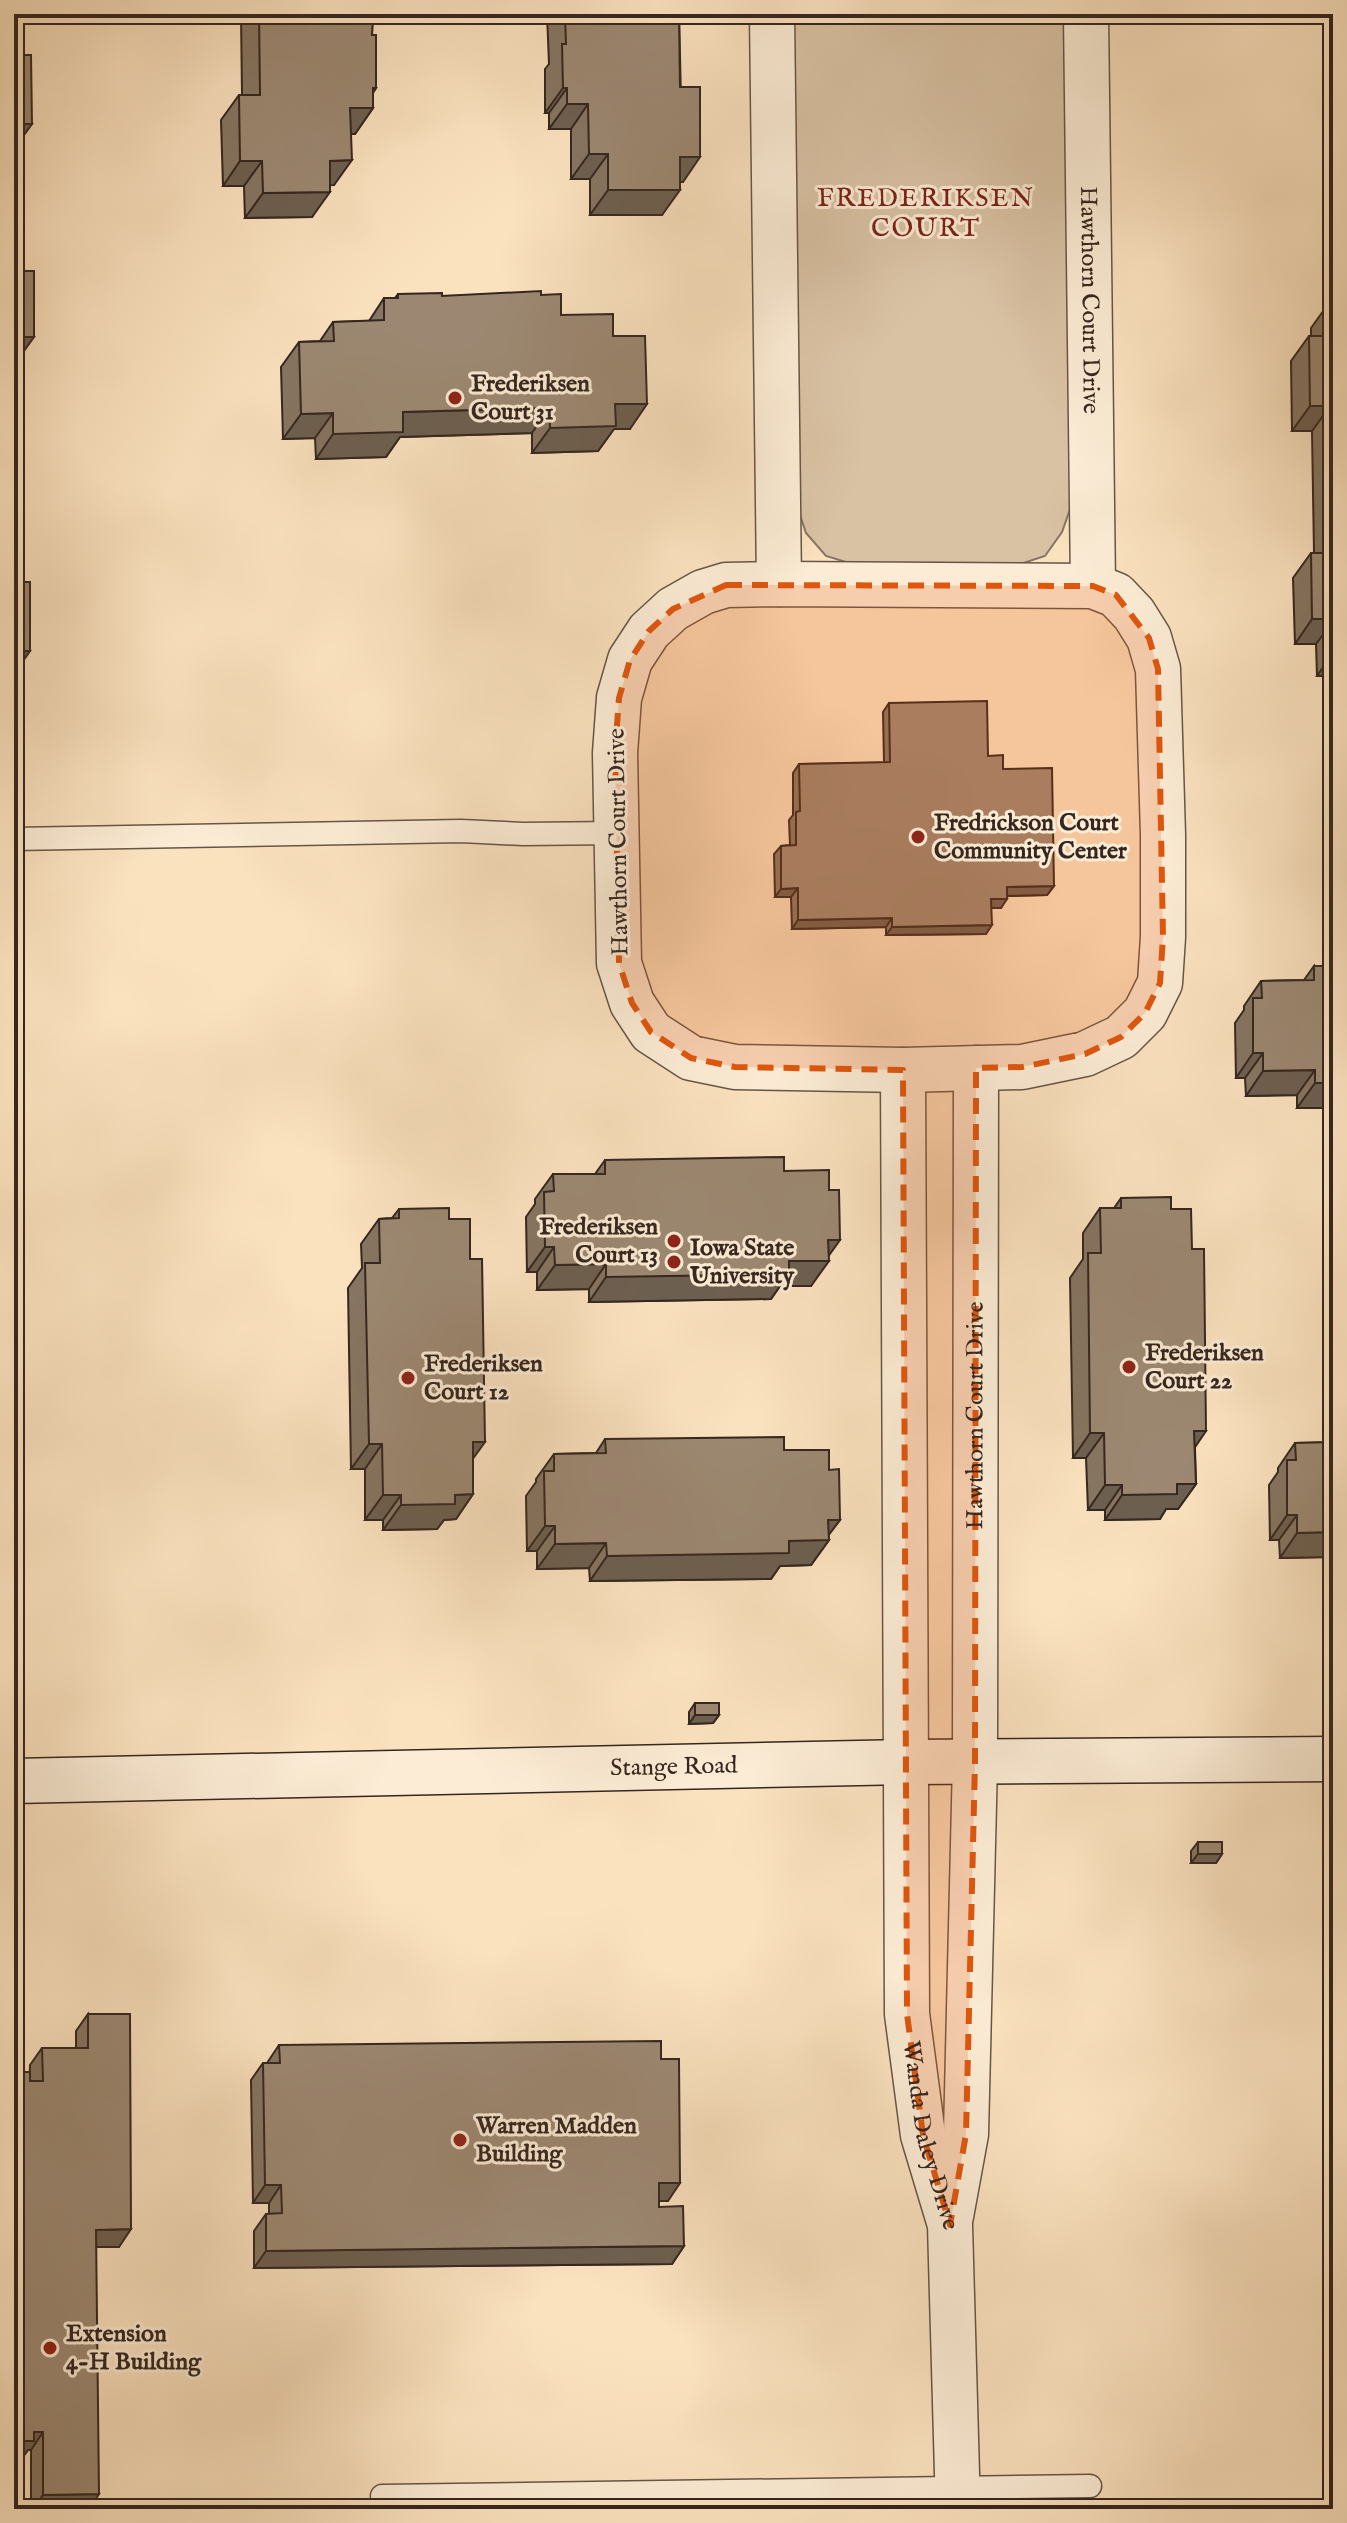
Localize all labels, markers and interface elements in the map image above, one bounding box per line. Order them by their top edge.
district label: FREDERIKSEN COURT [817,182,1035,245]
street label: Hawthorn Court Drive [1073,186,1106,414]
place label: Frederiksen Court 31 [471,369,590,428]
marker: Frederiksen Court 31 [446,389,464,407]
street label: Hawthorn Court Drive [602,728,636,956]
place label: Fredrickson Court Community Center [934,808,1127,867]
marker: Fredrickson Court Community Center [909,828,927,846]
place label: Frederiksen Court 13 [539,1212,658,1271]
marker: Frederiksen Court 13 [665,1232,683,1250]
place label: Iowa State University [689,1233,795,1292]
marker: Iowa State University [665,1253,683,1271]
street label: Hawthorn Court Drive [960,1302,991,1529]
place label: Frederiksen Court 22 [1145,1338,1264,1397]
place label: Frederiksen Court 12 [424,1349,543,1408]
marker: Frederiksen Court 22 [1120,1358,1138,1376]
marker: Frederiksen Court 12 [399,1369,417,1387]
street label: Stange Road [610,1750,738,1784]
street label: Wanda Daley Drive [895,2039,966,2234]
place label: Warren Madden Building [475,2111,637,2170]
marker: Warren Madden Building [451,2131,469,2149]
place label: Extension 4-H Building [66,2319,202,2378]
marker: Extension 4-H Building [41,2339,59,2357]

